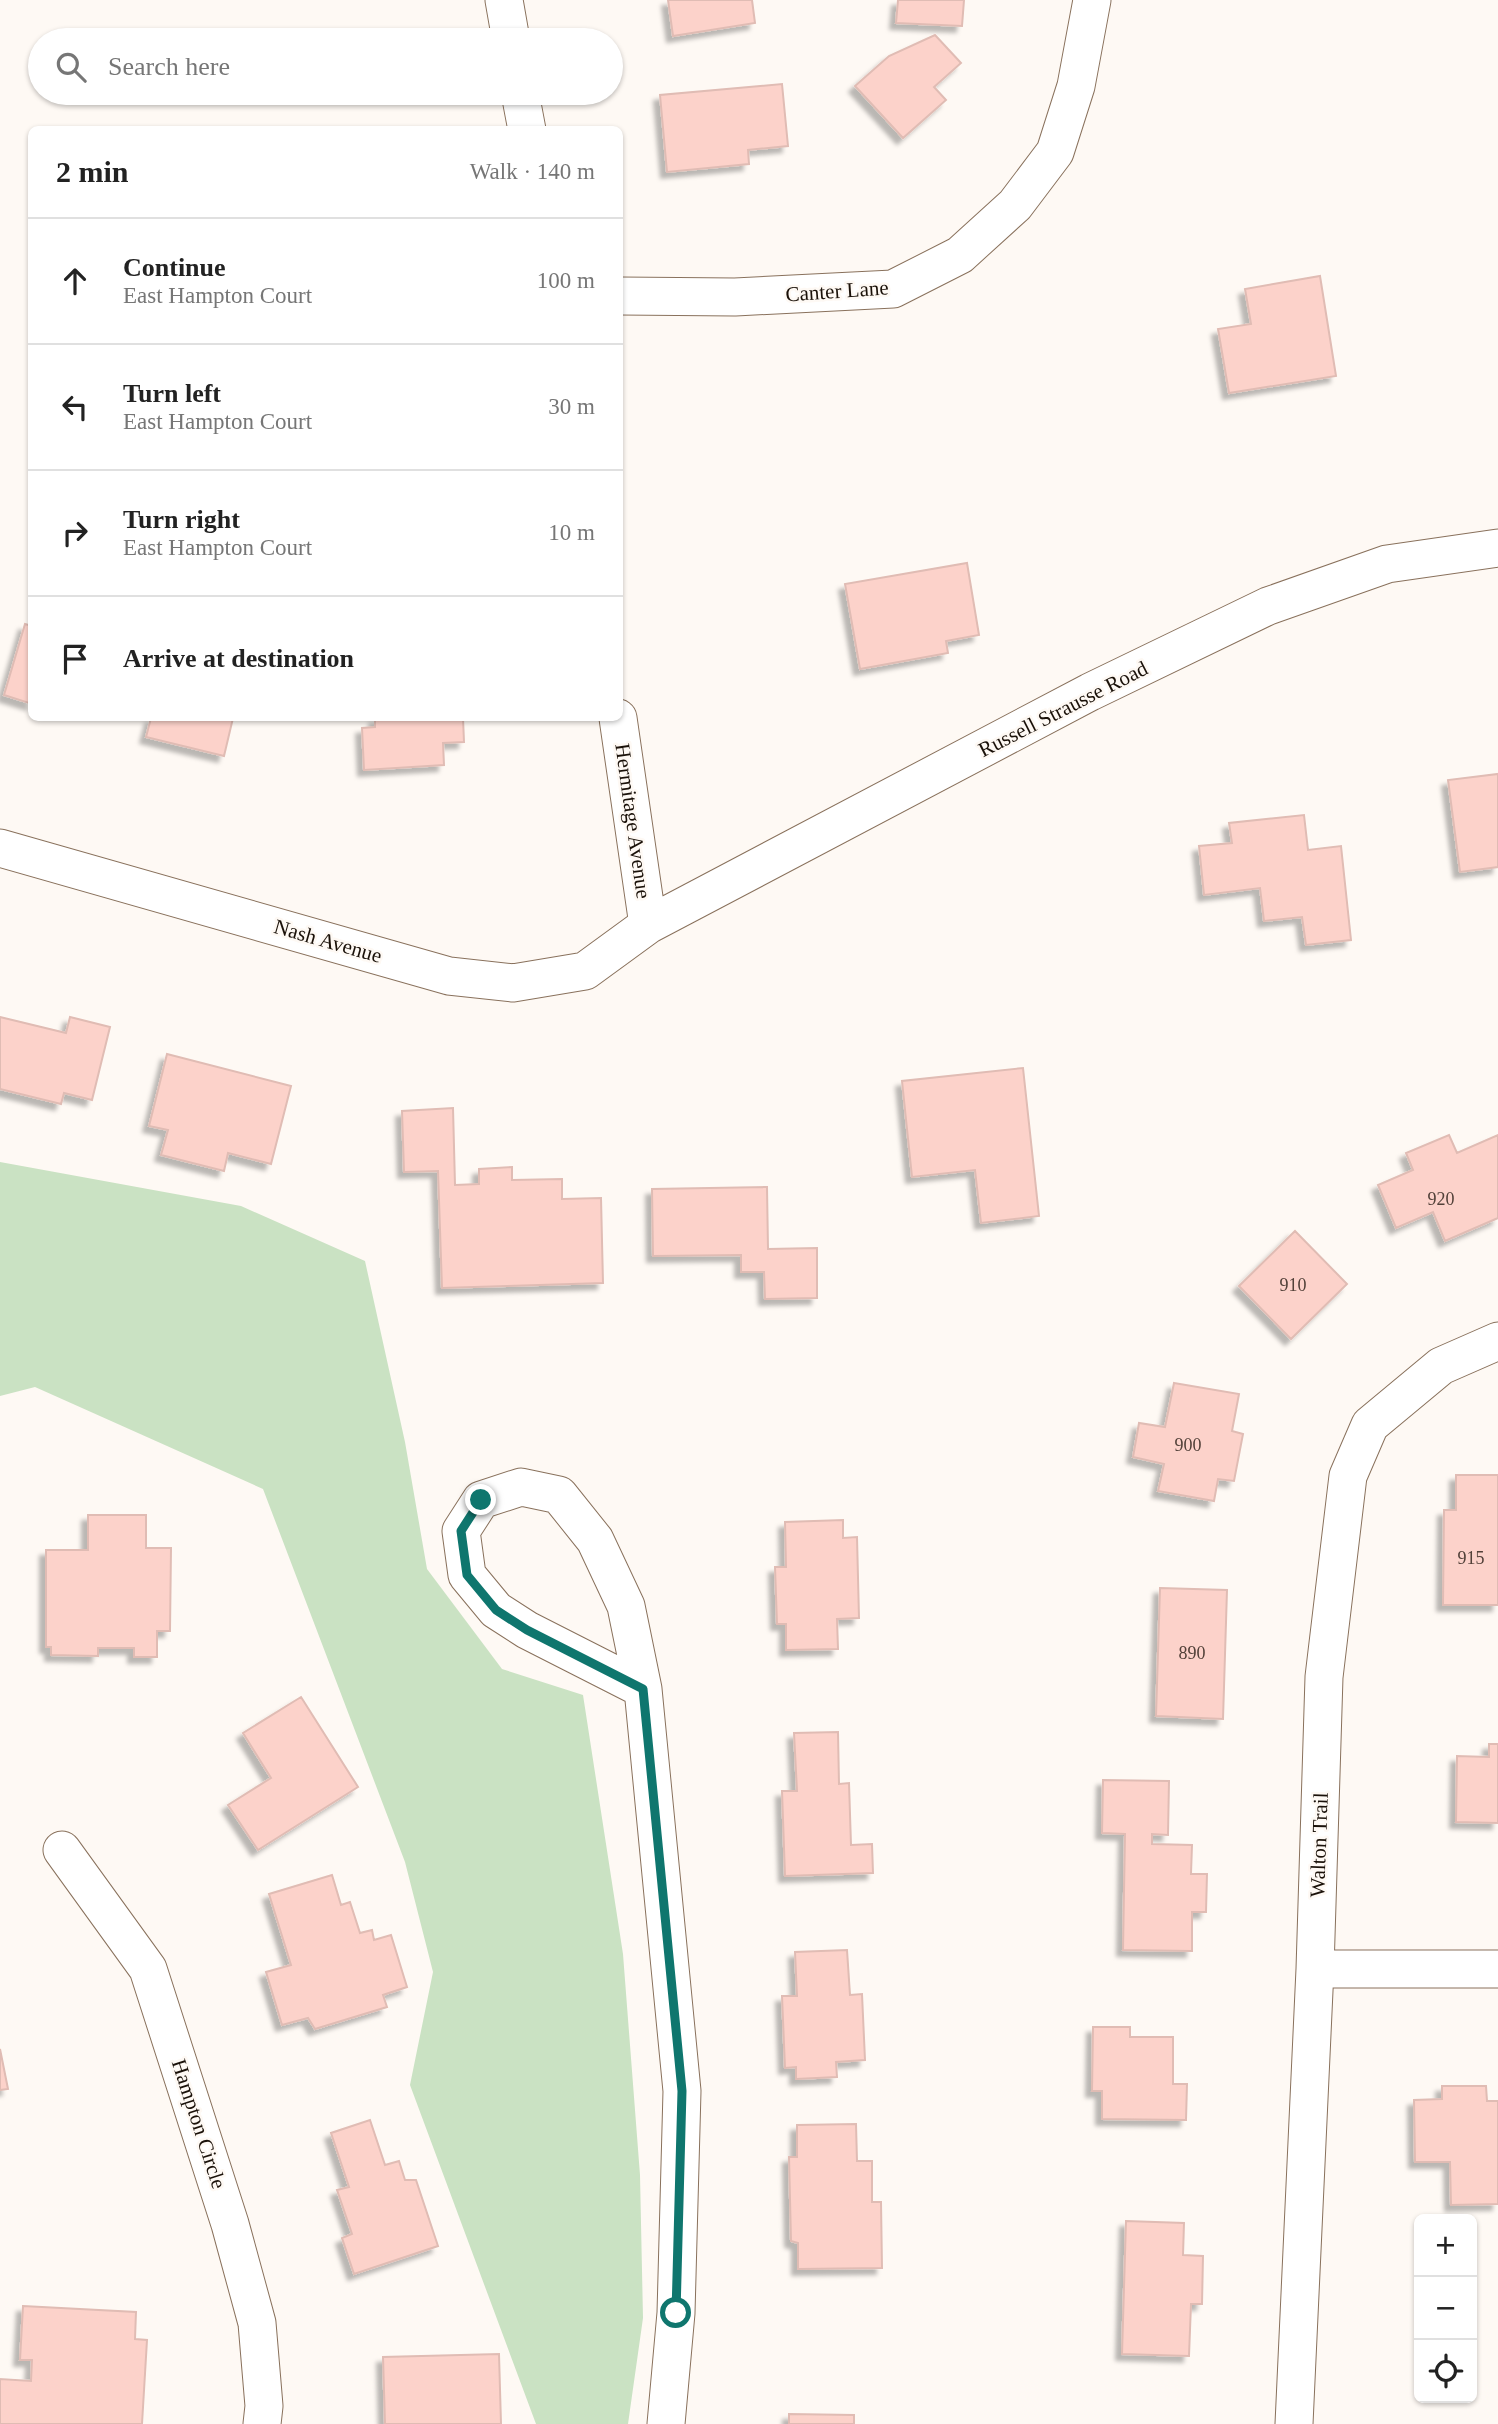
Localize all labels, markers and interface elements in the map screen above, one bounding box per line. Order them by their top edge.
search box [28,28,623,105]
icon: search [52,48,90,86]
text: Search here [108,52,230,81]
text: 2 min [56,155,129,188]
text: Walk · 140 m [470,159,595,184]
text: Continue [123,253,226,282]
icon: ahead [56,262,94,300]
text: 100 m [537,268,595,293]
street label: Canter Lane [785,275,889,307]
text: East Hampton Court [123,283,312,308]
text: Turn left [123,379,221,408]
icon: left [56,388,94,426]
text: 30 m [548,394,595,419]
text: East Hampton Court [123,409,312,434]
text: Turn right [123,505,240,534]
icon: right [56,514,94,552]
text: 10 m [548,520,595,545]
text: East Hampton Court [123,535,312,560]
icon: arrive [56,640,94,678]
text: Arrive at destination [123,644,354,673]
street label: Russell Strausse Road [974,656,1152,762]
street label: Hermitage Avenue [610,742,656,900]
street label: Nash Avenue [271,914,385,968]
house number: 920 [1428,1189,1455,1209]
house number: 910 [1280,1275,1307,1295]
house number: 900 [1175,1435,1202,1455]
route end [465,1484,496,1515]
house number: 915 [1458,1548,1485,1568]
house number: 890 [1179,1643,1206,1663]
street label: Walton Trail [1305,1792,1333,1898]
street label: Hampton Circle [167,2056,231,2192]
map controls [1414,2214,1477,2403]
button: + [1414,2214,1477,2277]
button: − [1414,2277,1477,2340]
route start [660,2297,691,2328]
button: locate [1414,2340,1477,2403]

